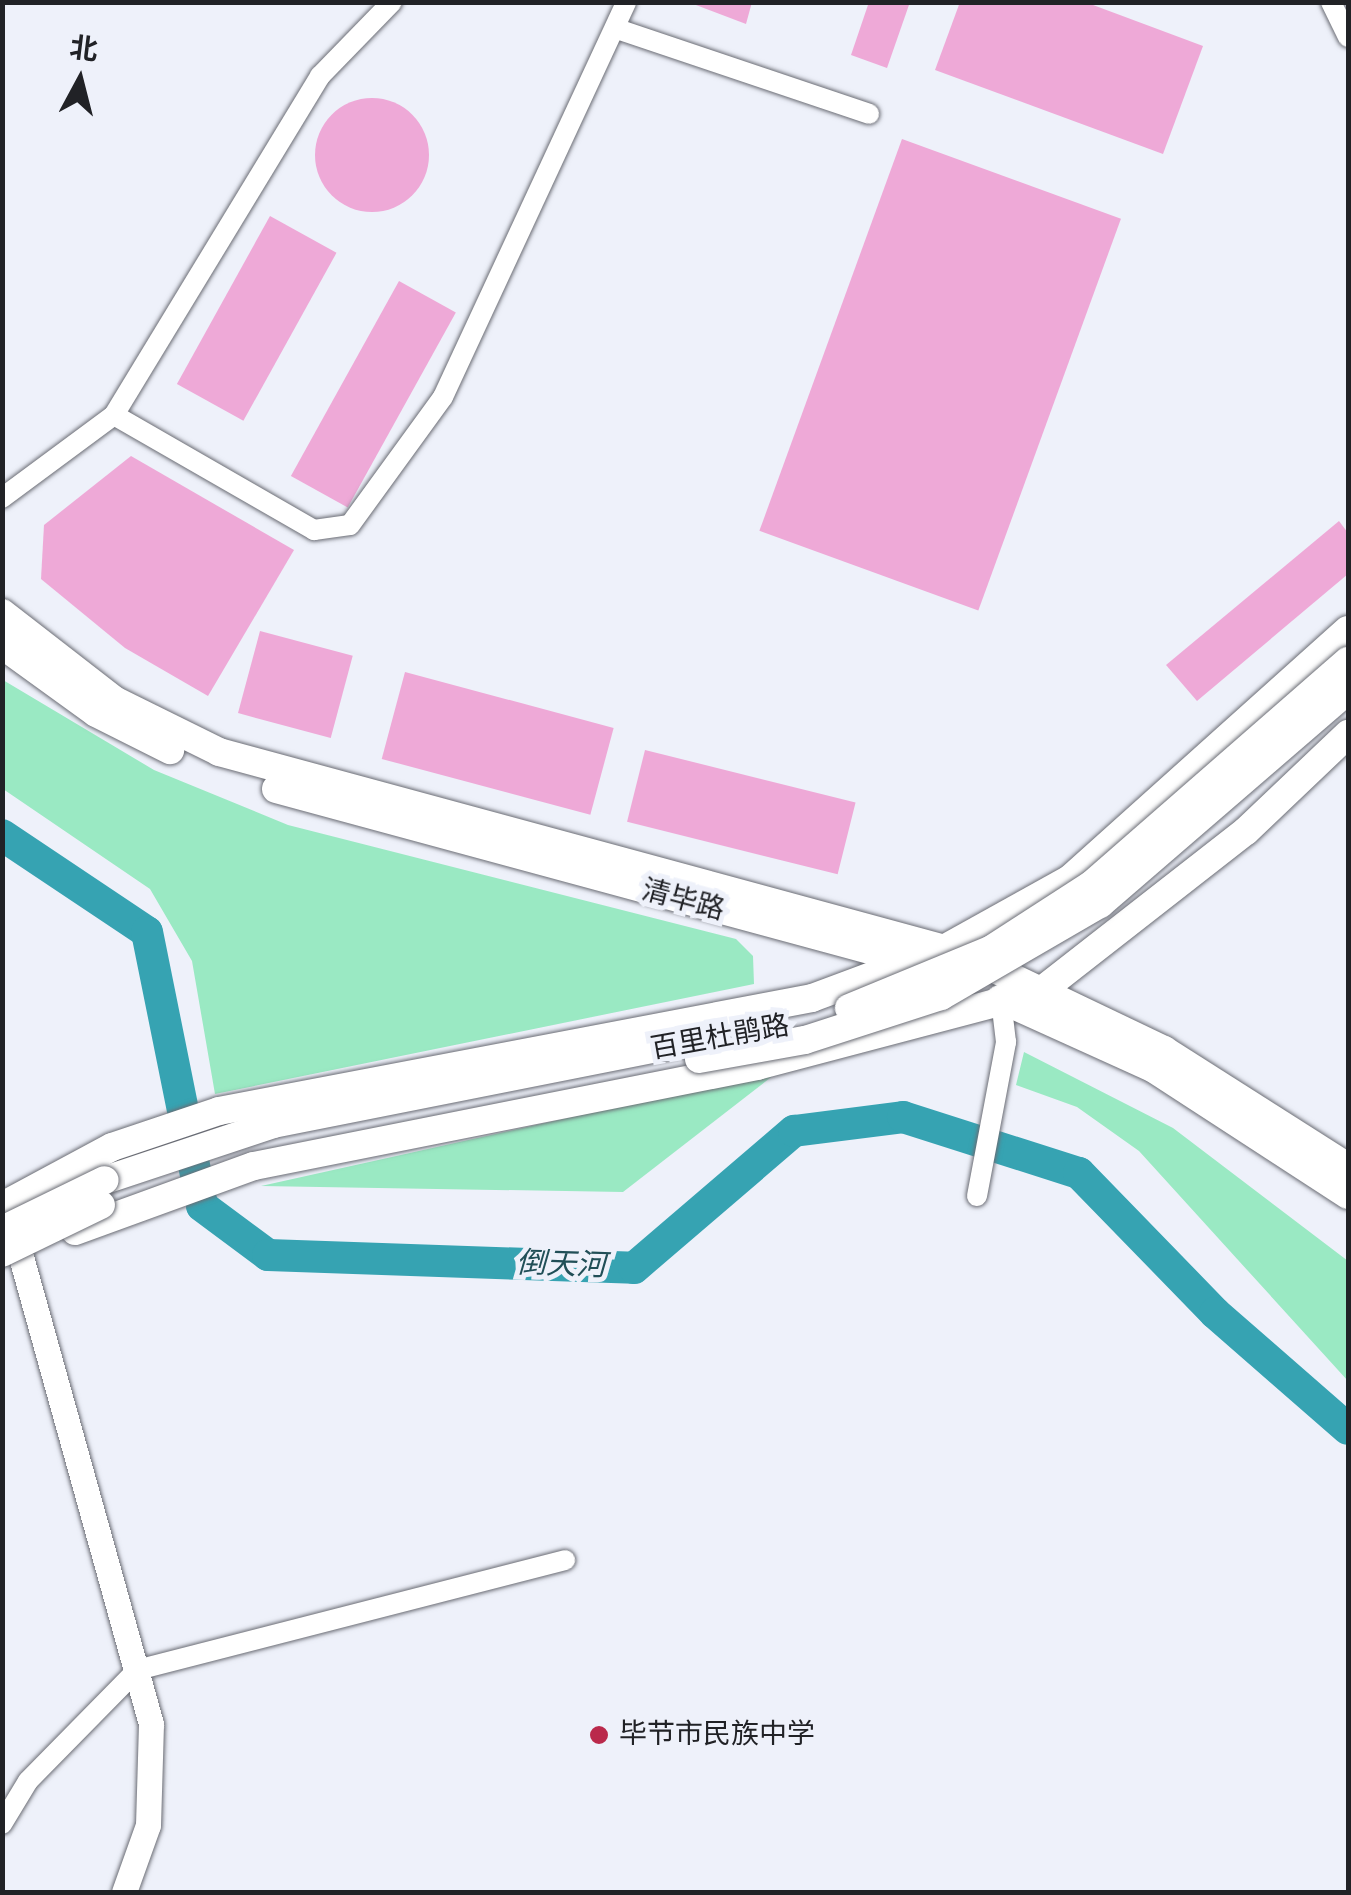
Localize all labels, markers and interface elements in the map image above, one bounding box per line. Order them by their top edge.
north arrow [30,30,130,130]
text: 北 [68,35,99,66]
street label: 清毕路 [638,874,728,928]
street label: 百里杜鹃路 [648,1009,792,1067]
water label: 倒天河 [515,1245,607,1285]
place label: 毕节市民族中学 [619,1718,815,1752]
marker: 毕节市民族中学 [588,1724,610,1746]

